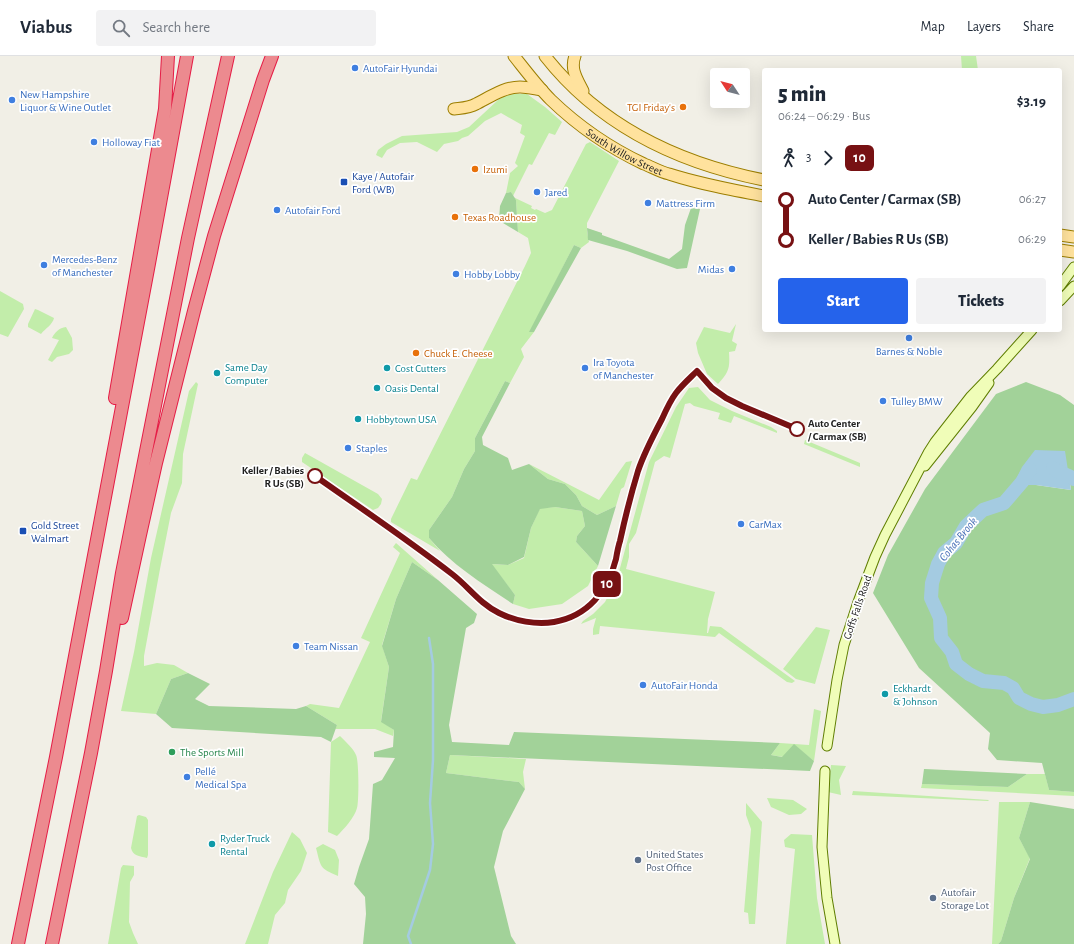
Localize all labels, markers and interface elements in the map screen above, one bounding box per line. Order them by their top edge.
search box [96,10,376,46]
icon: search [110,17,132,39]
text: Viabus [20,18,72,37]
text: Search here [142,20,210,35]
text: Map [920,20,945,34]
text: Layers [967,20,1001,34]
text: Share [1023,20,1054,34]
marker: AutoFair Hyundai [350,63,360,73]
place label: AutoFair Hyundai [363,63,437,74]
north arrow [710,68,750,108]
map controls [710,68,750,108]
text: 5 min [778,83,826,105]
place label: New Hampshire Liquor & Wine Outlet [20,89,111,113]
text: $3.19 [1017,94,1046,109]
marker: New Hampshire Liquor & Wine Outlet [7,95,17,105]
place label: TGI Friday's [627,102,675,113]
marker: TGI Friday's [678,102,688,112]
text: 06:24 – 06:29 · Bus [778,110,870,123]
street label: South Willow Street [584,127,665,178]
marker: Holloway Fiat [89,137,99,147]
place label: Holloway Fiat [102,137,161,148]
icon: walk [778,147,800,169]
icon: forward [817,147,839,169]
text: 3 [806,151,811,164]
text: 10 [853,151,866,165]
marker: Izumi [470,164,480,174]
place label: Izumi [483,164,507,175]
place label: Kaye / Autofair Ford (WB) [352,171,414,195]
marker: Kaye / Autofair Ford (WB) [339,177,349,187]
marker: Jared [532,187,542,197]
place label: Jared [545,187,568,198]
text: Auto Center / Carmax (SB) [808,192,961,207]
text: 06:27 [1019,193,1046,206]
marker: Mattress Firm [643,198,653,208]
place label: Mattress Firm [656,198,715,209]
marker: Autofair Ford [272,205,282,215]
place label: Autofair Ford [285,205,341,216]
marker: Texas Roadhouse [450,212,460,222]
place label: Texas Roadhouse [463,212,536,223]
text: Keller / Babies R Us (SB) [808,232,949,247]
text: 06:29 [1018,233,1046,246]
place label: Mercedes-Benz of Manchester [52,254,118,278]
marker: Mercedes-Benz of Manchester [39,260,49,270]
place label: Midas [698,264,724,275]
marker: Midas [727,264,737,274]
marker: Hobby Lobby [451,269,461,279]
place label: Hobby Lobby [464,269,520,280]
button: Start [778,278,908,324]
button: Tickets [916,278,1046,324]
marker: Barnes & Noble [904,333,914,343]
place label: Barnes & Noble [876,346,942,357]
marker: Chuck E. Cheese [411,348,421,358]
place label: Chuck E. Cheese [424,348,492,359]
place label: Ira Toyota of Manchester [593,357,654,381]
place label: Same Day Computer [225,362,268,386]
marker: Cost Cutters [382,363,392,373]
place label: Cost Cutters [395,363,446,374]
marker: Ira Toyota of Manchester [580,363,590,373]
marker: Same Day Computer [212,368,222,378]
marker: Oasis Dental [372,383,382,393]
place label: Oasis Dental [385,383,439,394]
marker: Tulley BMW [878,396,888,406]
place label: Tulley BMW [891,396,943,407]
marker: Hobbytown USA [353,414,363,424]
place label: Hobbytown USA [366,414,437,425]
place label: Auto Center / Carmax (SB) [807,418,867,442]
marker: Auto Center / Carmax (SB) [789,421,805,437]
marker: Staples [343,443,353,453]
place label: Staples [356,443,387,454]
place label: Keller / Babies R Us (SB) [242,465,304,489]
marker: Keller / Babies R Us (SB) [307,468,323,484]
water label: Cohas Brook [937,514,979,563]
marker: CarMax [736,519,746,529]
place label: CarMax [749,519,782,530]
place label: Gold Street Walmart [31,520,79,544]
marker: Gold Street Walmart [18,526,28,536]
line badge: 10 [589,571,625,597]
street label: Goffs Falls Road [841,573,874,641]
text: 10 [601,577,613,591]
marker: Team Nissan [291,641,301,651]
place label: Team Nissan [304,641,358,652]
marker: AutoFair Honda [638,680,648,690]
place label: AutoFair Honda [651,680,718,691]
place label: Eckhardt & Johnson [893,683,937,707]
marker: Eckhardt & Johnson [880,689,890,699]
marker: The Sports Mill [167,747,177,757]
place label: The Sports Mill [180,747,244,758]
place label: Pellé Medical Spa [195,766,247,790]
marker: Pellé Medical Spa [182,772,192,782]
place label: Ryder Truck Rental [220,833,270,857]
marker: Ryder Truck Rental [207,839,217,849]
place label: United States Post Office [646,849,703,873]
marker: United States Post Office [633,855,643,865]
place label: Autofair Storage Lot [941,887,989,911]
marker: Autofair Storage Lot [928,893,938,903]

